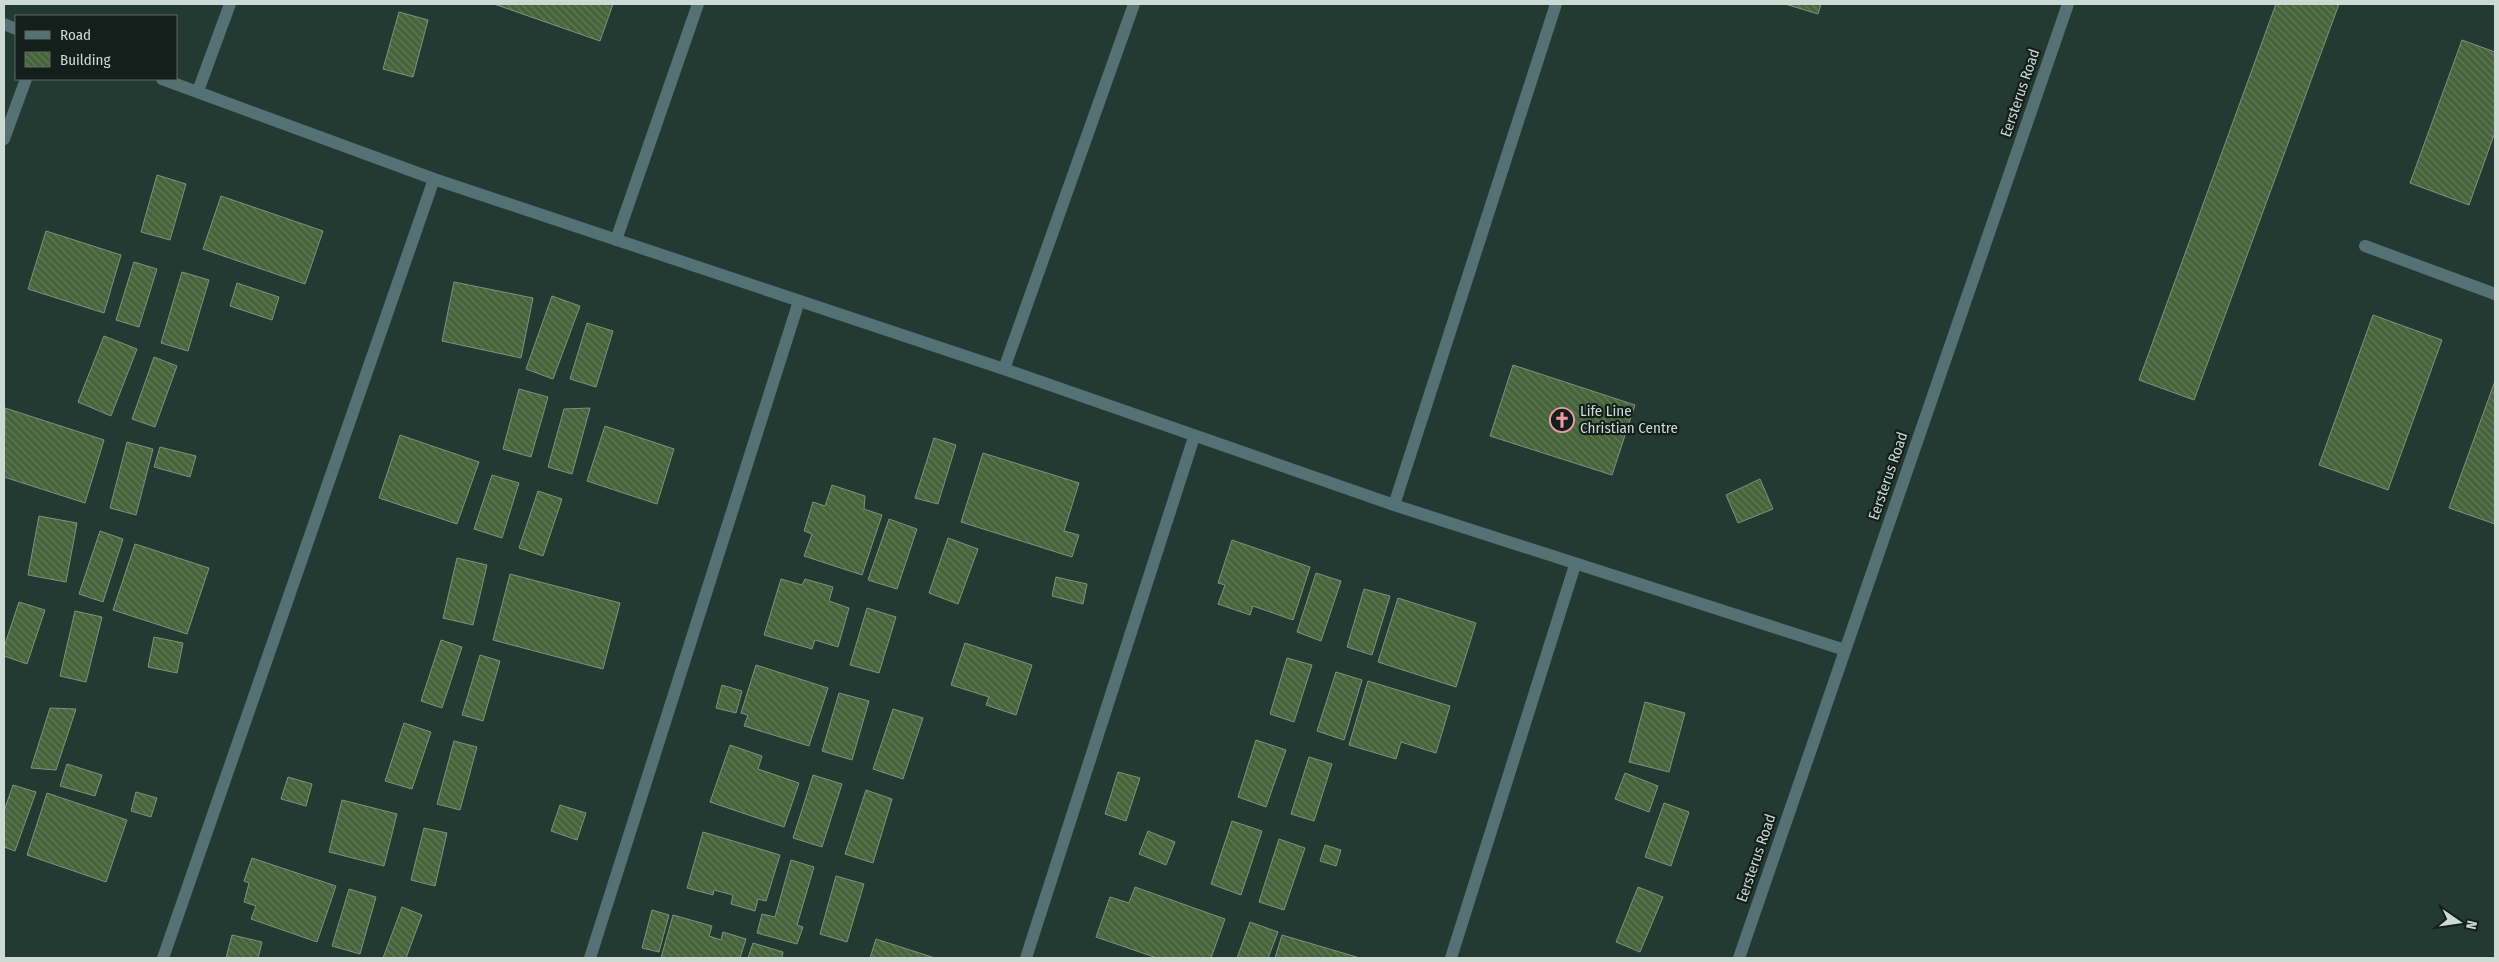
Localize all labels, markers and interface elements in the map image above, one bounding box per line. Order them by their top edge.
legend [15,15,178,80]
text: Road [60,26,91,44]
street label: Eersterus Road [1997,47,2043,139]
text: Building [60,51,111,69]
place label: Life Line Christian Centre [1580,402,1678,437]
church icon: Life Line Christian Centre [1549,407,1575,433]
street label: Eersterus Road [1865,430,1911,522]
street label: Eersterus Road [1733,812,1779,904]
north arrow [2434,897,2484,947]
text: N [2462,919,2480,931]

